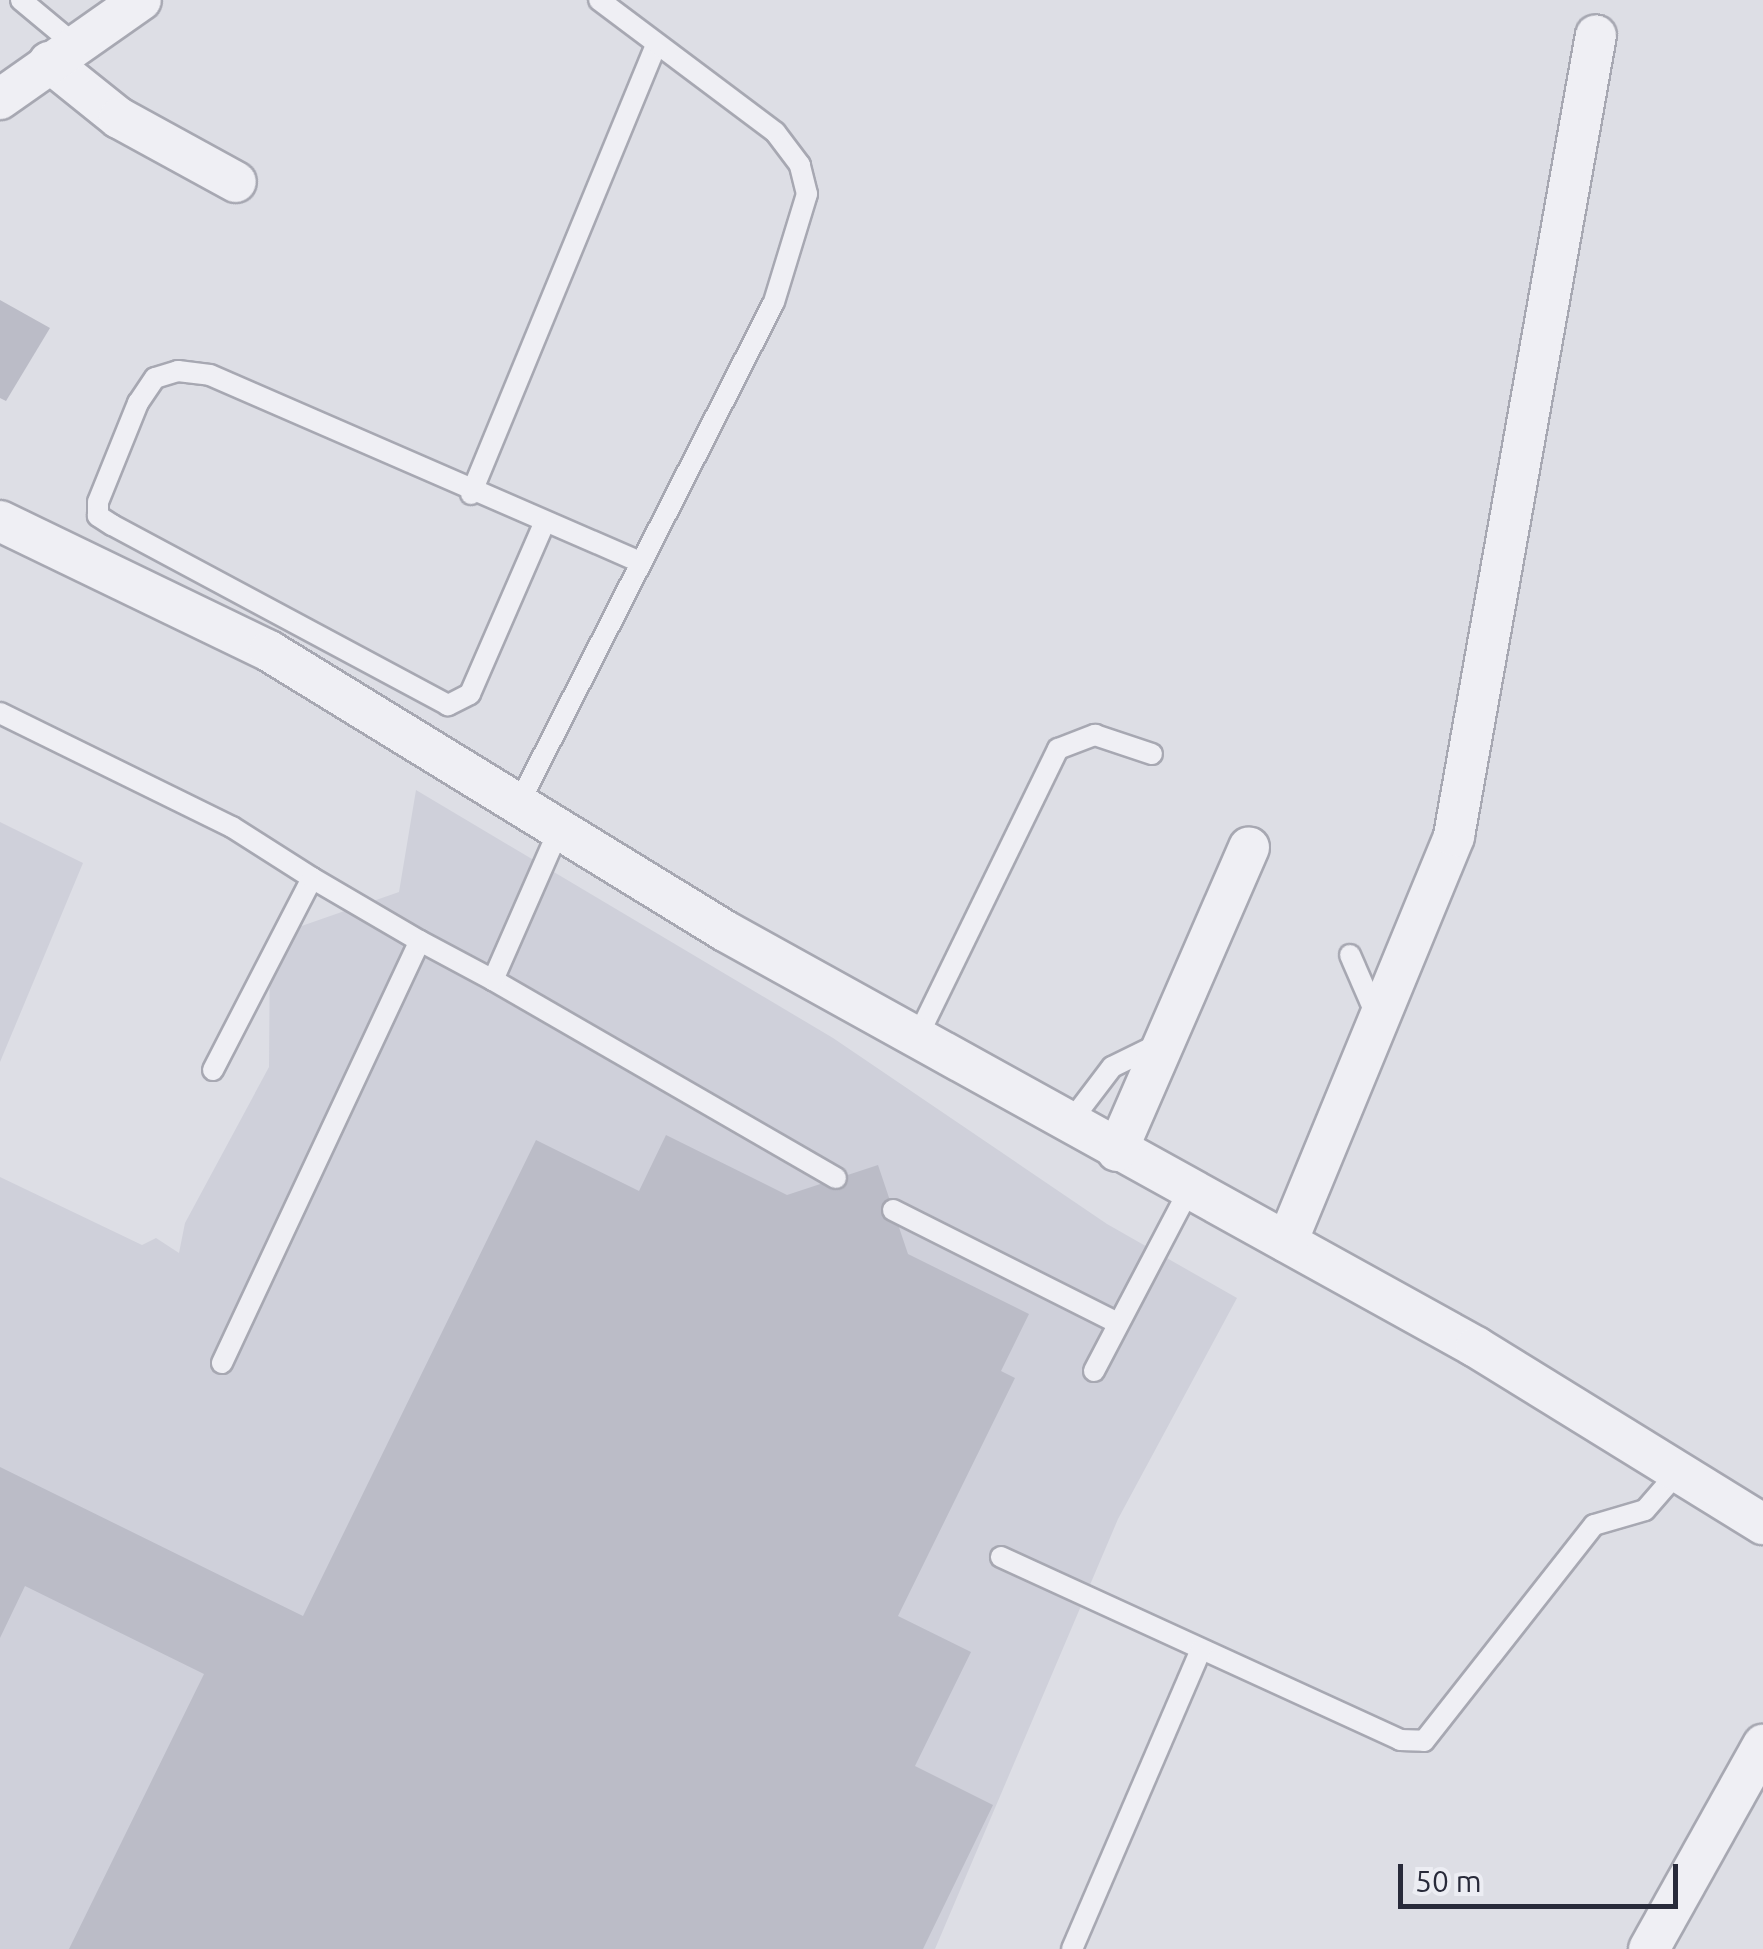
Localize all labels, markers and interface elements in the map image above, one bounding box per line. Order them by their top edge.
scale bar [1403,1844,1683,1906]
text: 50 m [1415,1864,1482,1898]

